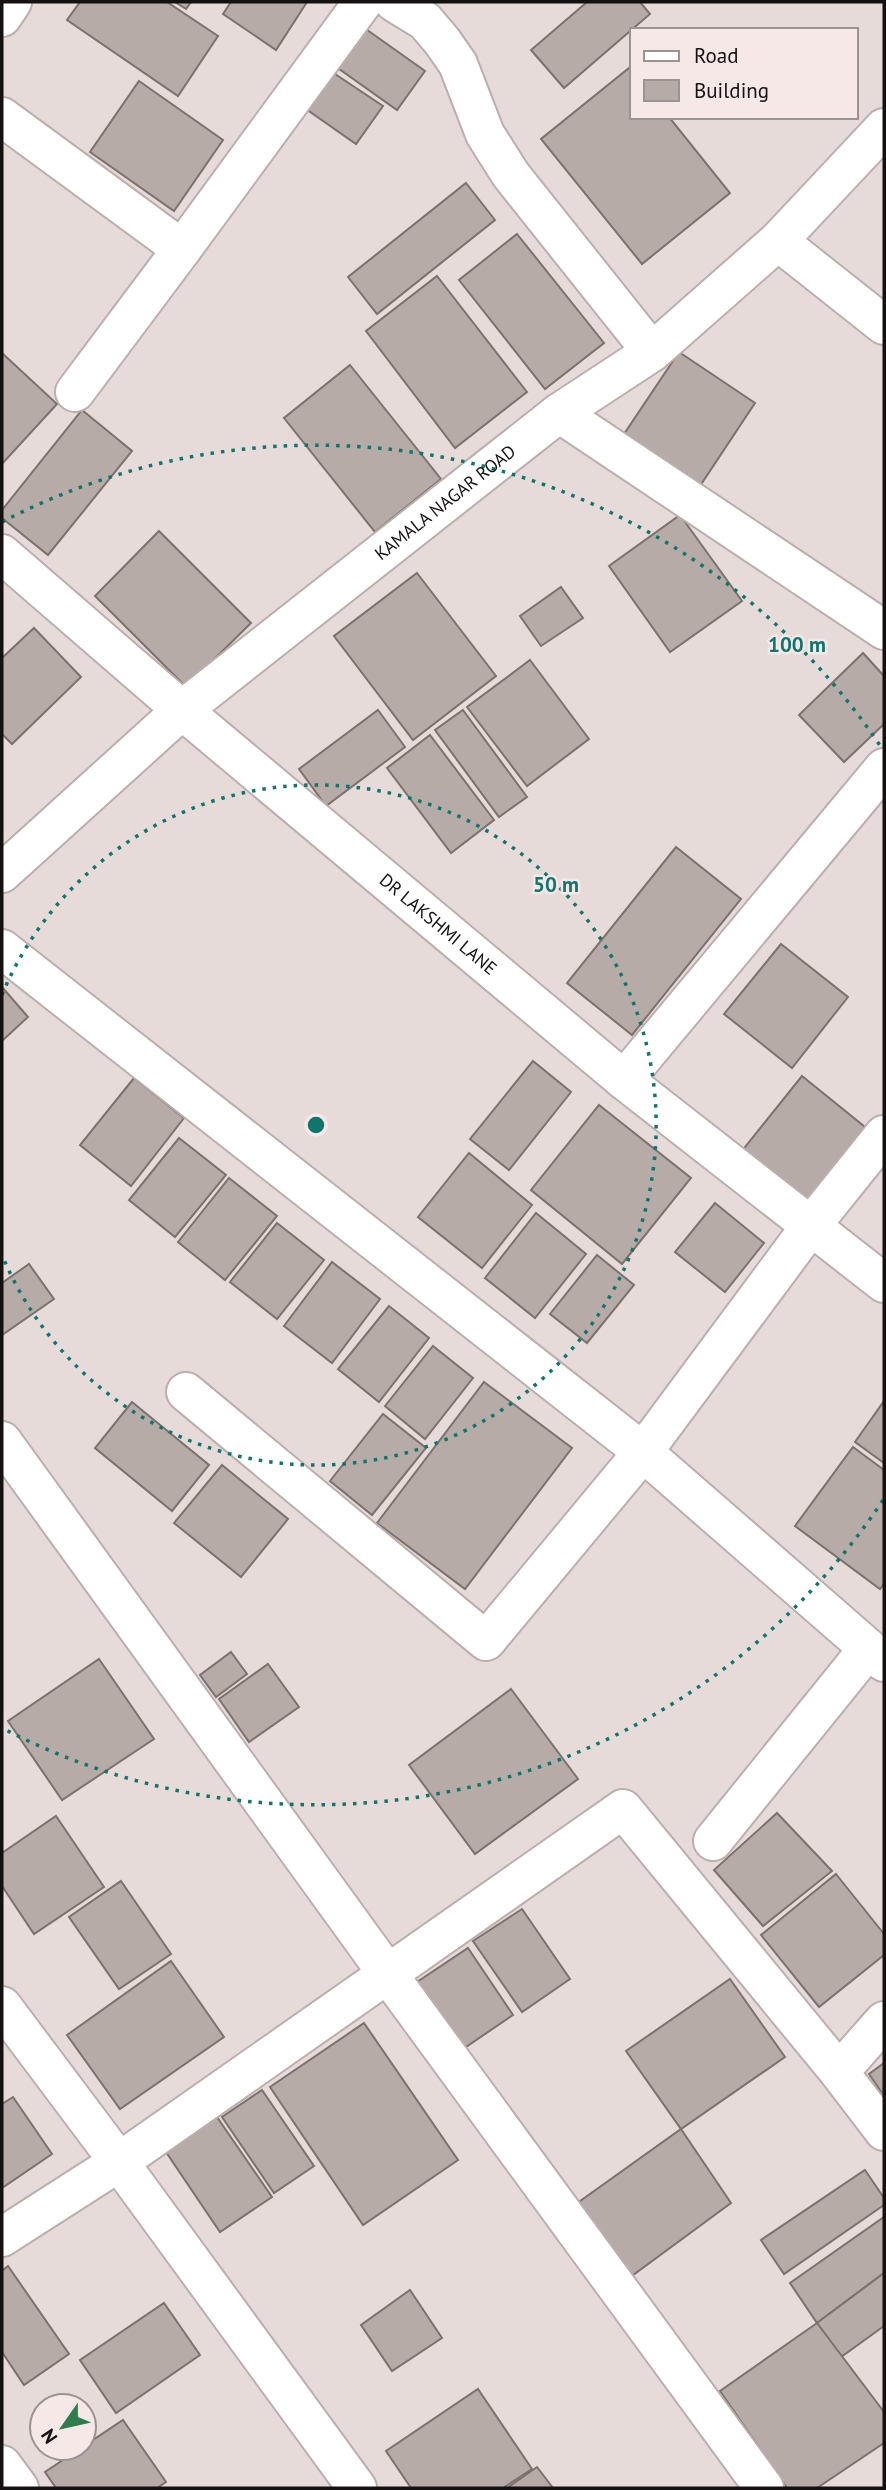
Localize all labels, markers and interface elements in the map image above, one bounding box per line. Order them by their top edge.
legend [630,28,858,119]
text: Road [694,42,738,69]
text: Building [694,77,769,104]
street label: KAMALA NAGAR ROAD [370,440,520,565]
text: 100 m [768,631,826,658]
street label: DR LAKSHMI LANE [375,868,502,980]
text: 50 m [533,871,579,898]
centre of rings [304,1113,328,1137]
north arrow [28,2392,98,2462]
text: N [35,2425,62,2448]

